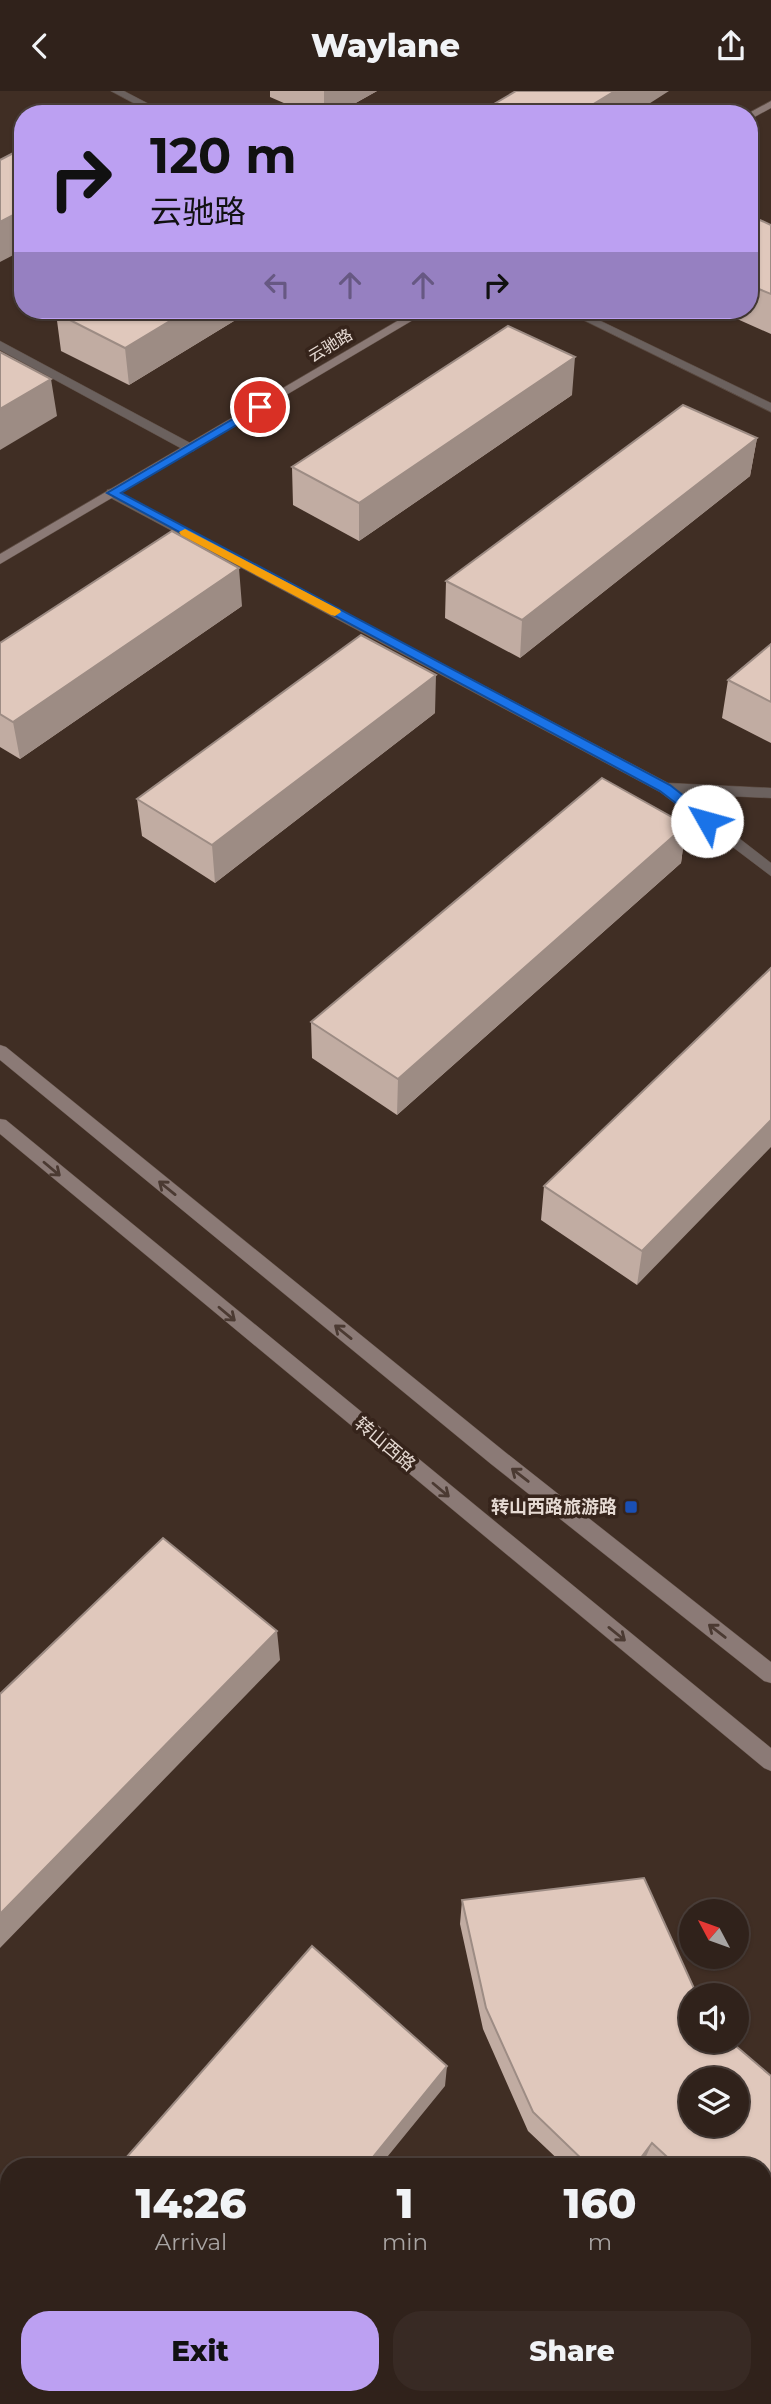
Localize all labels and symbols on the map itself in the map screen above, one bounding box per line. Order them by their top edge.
street label: 云驰路 [305,325,356,366]
pin [230,377,290,437]
position arrow [670,784,744,858]
one-way arrow [43,1161,61,1177]
one-way arrow [158,1180,176,1196]
one-way arrow [218,1306,236,1322]
one-way arrow [335,1324,353,1339]
street label: 转山西路 [350,1412,420,1476]
one-way arrow [511,1468,529,1483]
one-way arrow [431,1482,449,1498]
place label: 转山西路旅游路 [491,1496,617,1518]
marker: 转山西路旅游路 [623,1499,639,1515]
one-way arrow [709,1624,727,1639]
one-way arrow [607,1627,625,1642]
north arrow [679,1899,749,1969]

